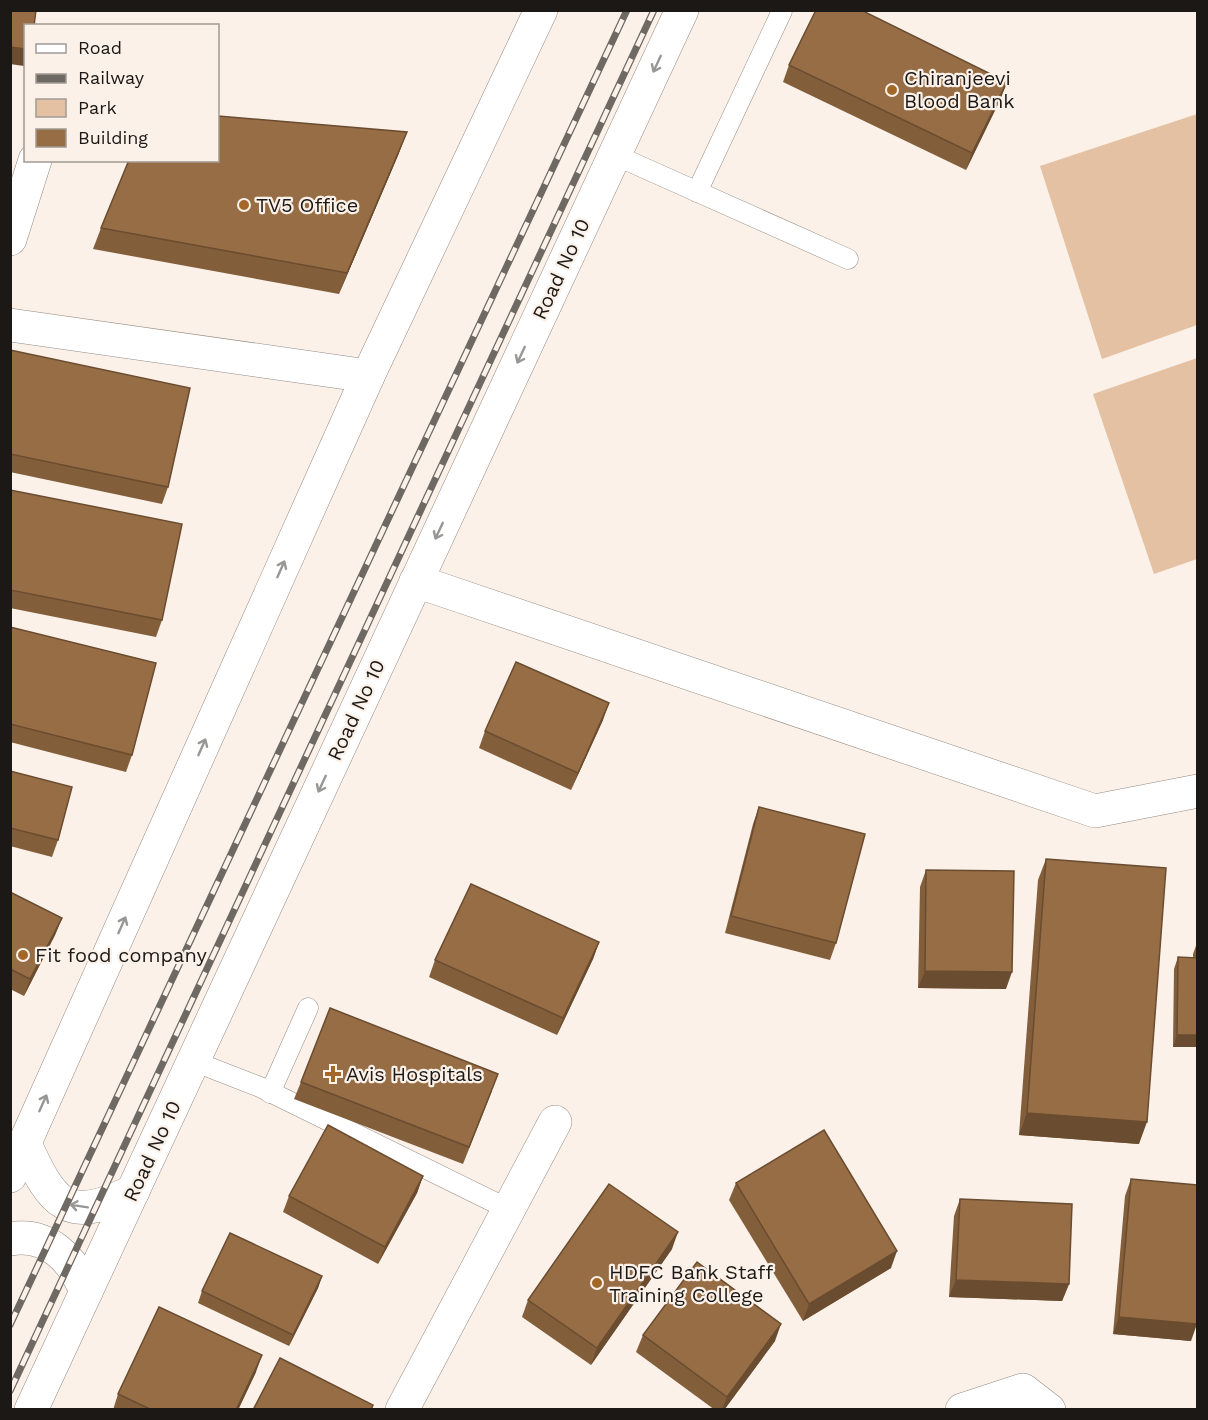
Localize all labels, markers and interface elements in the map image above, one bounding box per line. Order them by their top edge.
legend [24,24,219,162]
text: Road [78,37,122,58]
one-way arrow [651,54,662,72]
place label: Chiranjeevi Blood Bank [904,66,1015,113]
text: Railway [78,67,145,88]
marker: Chiranjeevi Blood Bank [885,83,899,97]
text: Park [78,97,117,118]
text: Building [78,127,148,148]
place label: TV5 Office [256,193,358,217]
marker: TV5 Office [237,198,251,212]
street label: Road No 10 [527,215,595,323]
one-way arrow [515,345,527,363]
one-way arrow [433,522,445,540]
one-way arrow [276,560,287,579]
street label: Road No 10 [322,656,390,764]
one-way arrow [196,739,208,757]
one-way arrow [315,775,327,793]
one-way arrow [117,917,129,935]
place label: Fit food company [35,943,207,967]
marker: Fit food company [16,948,30,962]
place label: Avis Hospitals [346,1062,483,1086]
marker: Avis Hospitals [324,1065,342,1083]
one-way arrow [38,1095,49,1113]
street label: Road No 10 [118,1097,186,1205]
one-way arrow [69,1200,89,1211]
place label: HDFC Bank Staff Training College [609,1260,773,1307]
marker: HDFC Bank Staff Training College [590,1276,604,1290]

